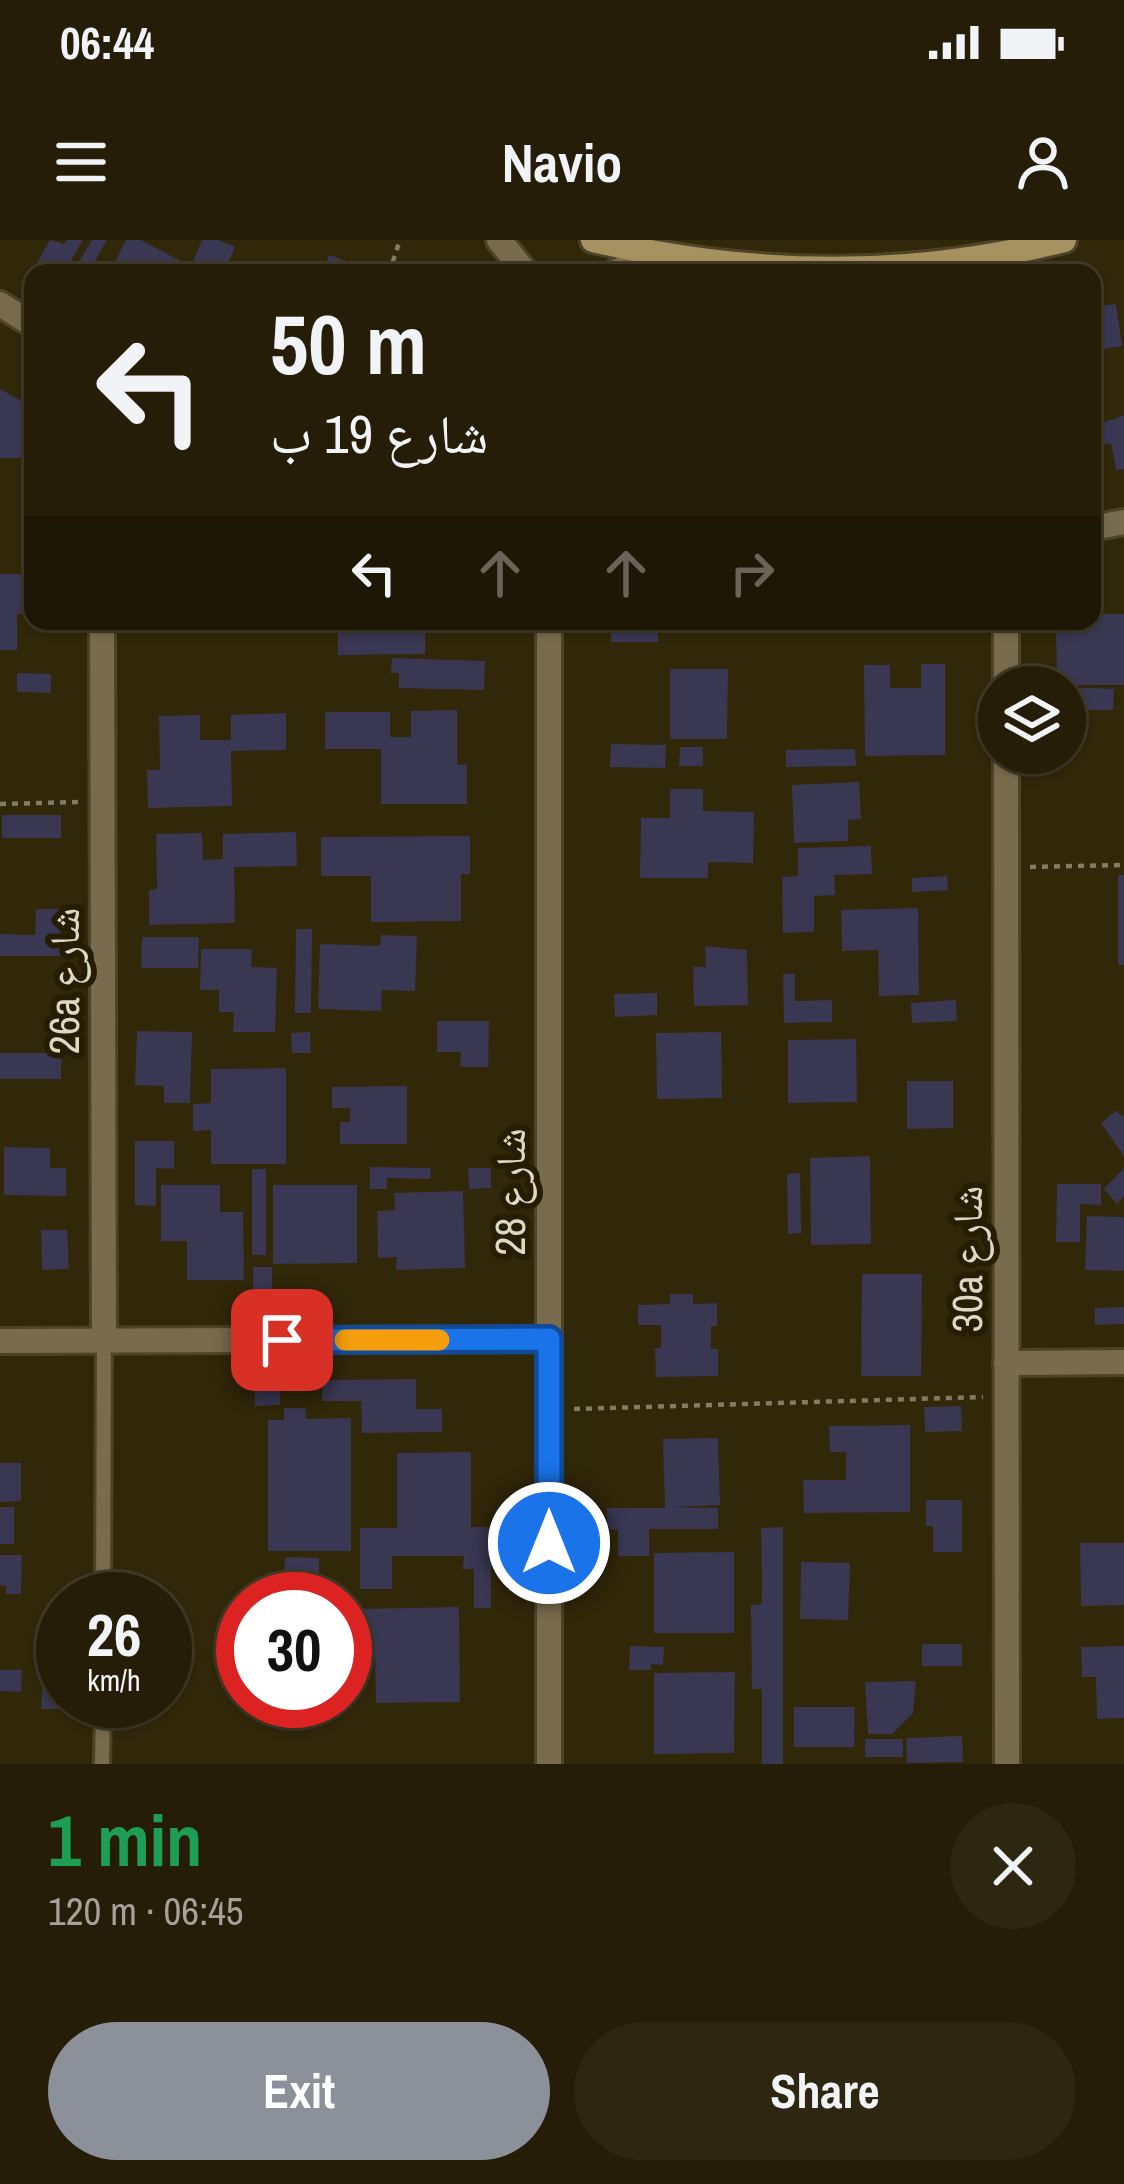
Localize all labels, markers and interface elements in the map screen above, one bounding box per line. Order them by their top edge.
text: 06:44 [60,12,154,73]
text: Navio [502,126,622,199]
icon: menu [48,129,114,195]
icon: person [1010,129,1076,195]
text: 50 m [270,287,427,400]
icon: left [72,312,228,468]
text: شارع 19 ب [270,397,488,470]
icon: left [341,540,407,606]
icon: ahead [467,540,533,606]
icon: ahead [593,540,659,606]
icon: right [719,540,785,606]
map controls [978,666,1086,774]
button: layers [978,666,1086,774]
street label: 26a شارع [36,908,92,1054]
street label: شارع 28 [482,1128,538,1256]
street label: 30a شارع [939,1186,995,1332]
pin [231,1289,333,1391]
icon: arrive [249,1307,315,1373]
position arrow [486,1480,612,1606]
speed limit sign: 30 [216,1572,372,1728]
text: 26 [87,1594,141,1675]
text: km/h [87,1660,141,1700]
text: 1 min [48,1791,202,1888]
button: close [950,1803,1076,1929]
text: 120 m · 06:45 [48,1885,244,1937]
button: Exit [48,2022,550,2160]
button: Share [574,2022,1076,2160]

